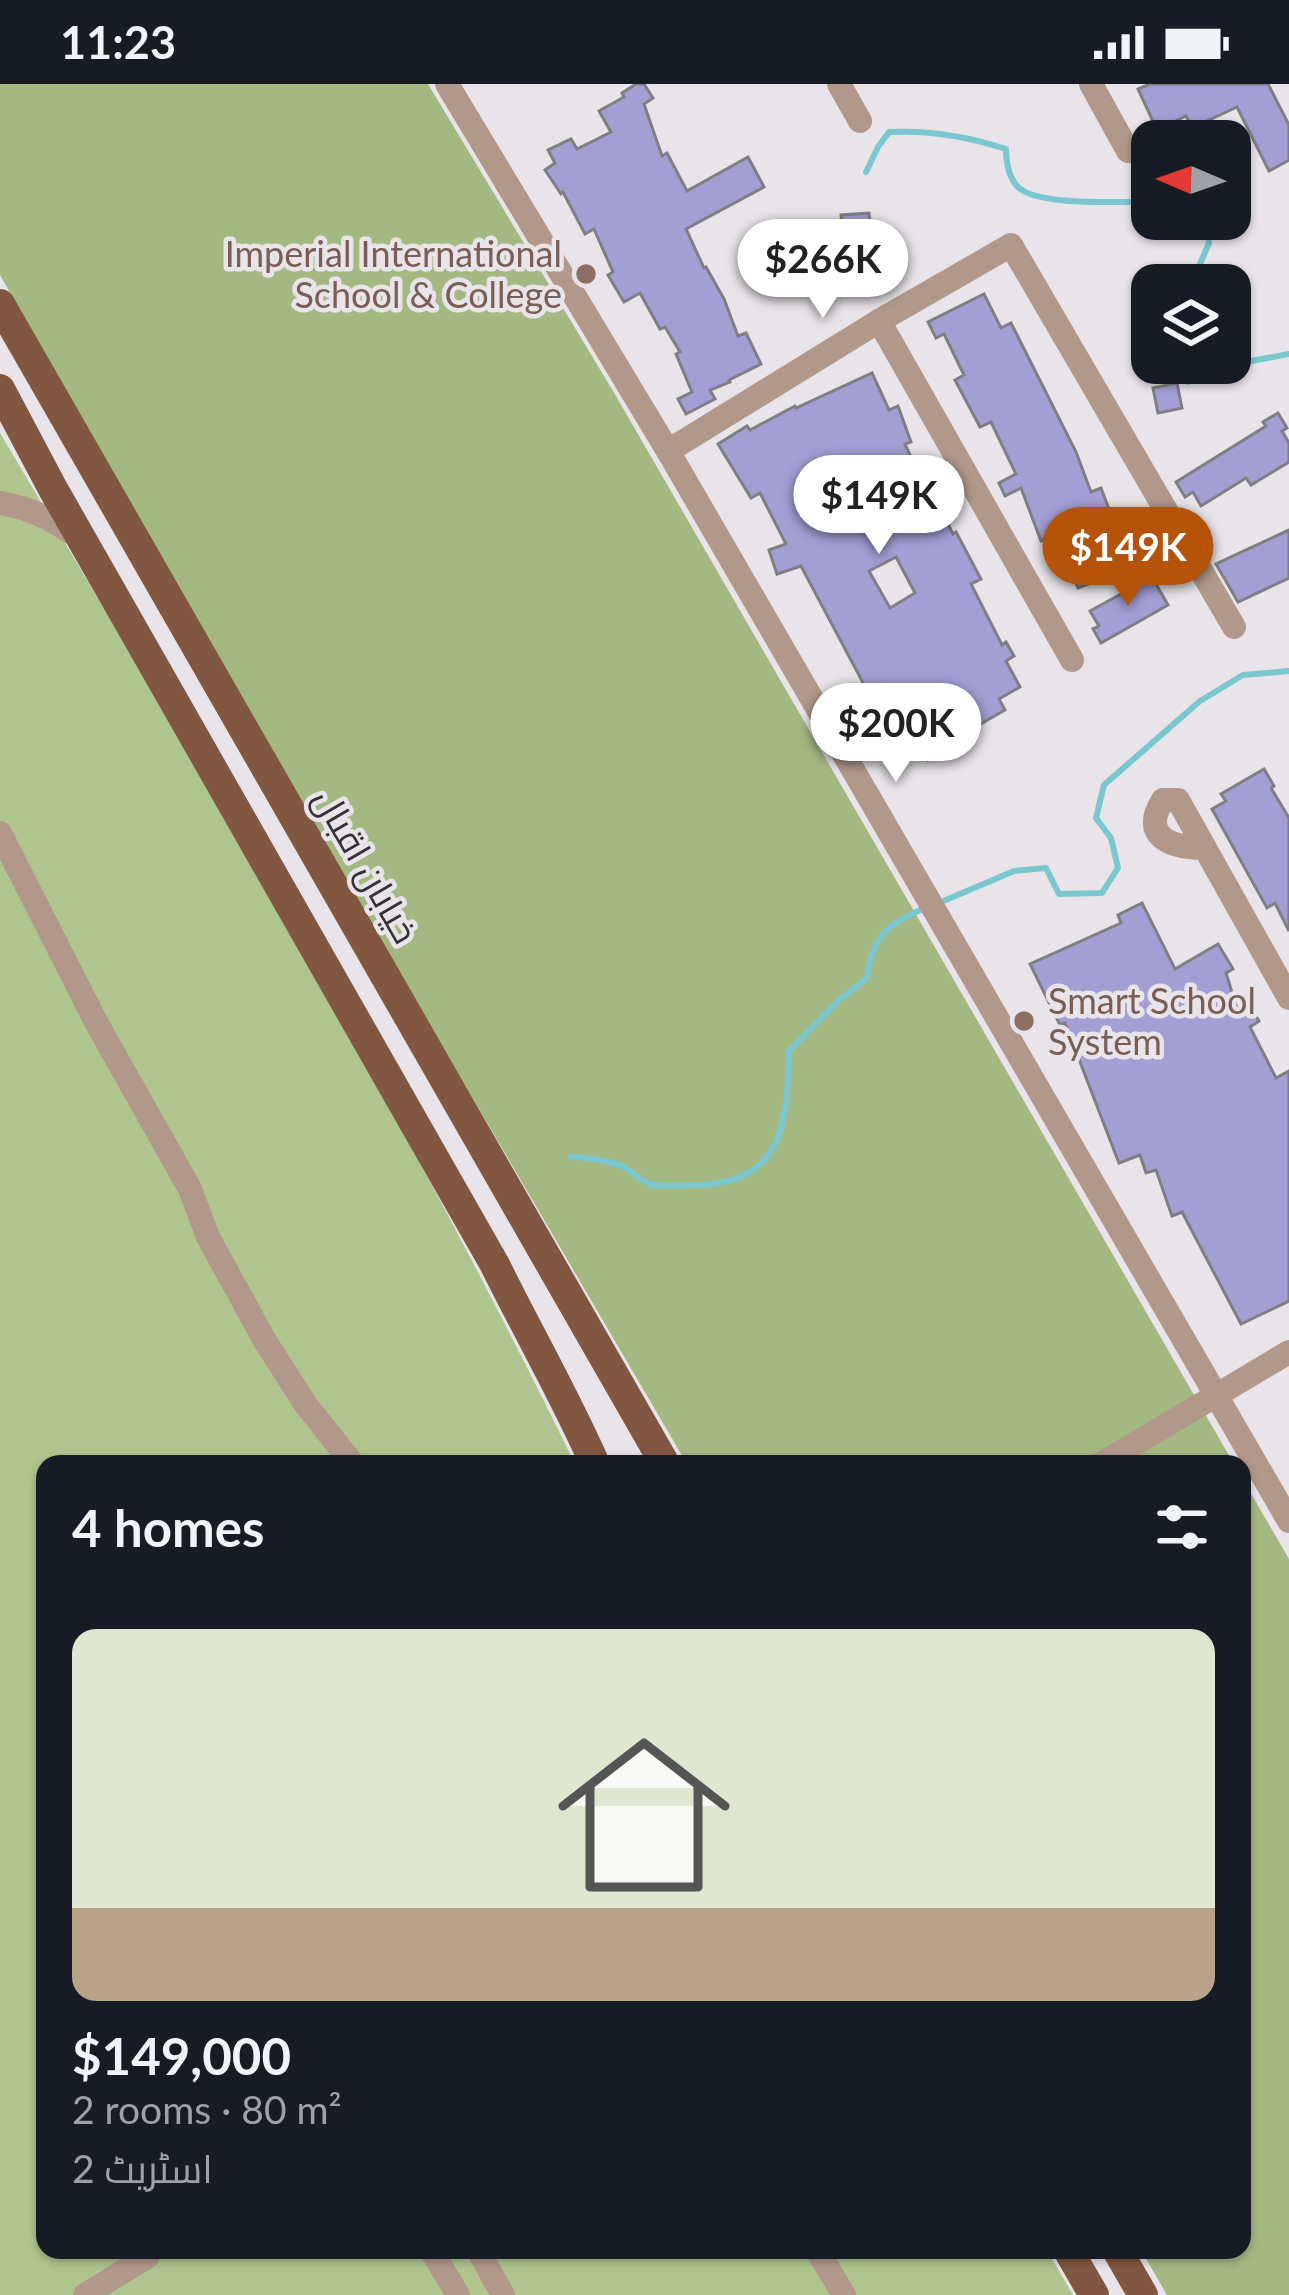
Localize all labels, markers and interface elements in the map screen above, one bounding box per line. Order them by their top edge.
text: 11:23 [60,15,176,69]
north arrow [1131,120,1251,240]
map controls [1131,120,1251,384]
pin: $266K [739,219,907,321]
place label: Imperial International School & College [225,231,562,316]
text: $266K [764,235,882,281]
marker: Imperial International School & College [573,261,599,287]
button: layers [1131,264,1251,384]
pin: $149K [795,455,963,557]
text: $149K [820,471,938,517]
pin: $149K [1044,507,1212,609]
text: $149K [1069,523,1187,569]
pin: $200K [812,683,980,785]
text: $200K [837,699,955,745]
street label: خیابان اقبال [304,780,429,951]
place label: Smart School System [1048,978,1256,1063]
marker: Smart School System [1011,1008,1037,1034]
icon: filters [1149,1494,1215,1560]
text: 4 homes [72,1497,264,1558]
icon: home [536,1707,752,1923]
text: $149,000 [72,2025,291,2086]
text: 2 rooms · 80 m² [72,2086,342,2132]
text: اسٹریٹ 2 [72,2145,213,2191]

